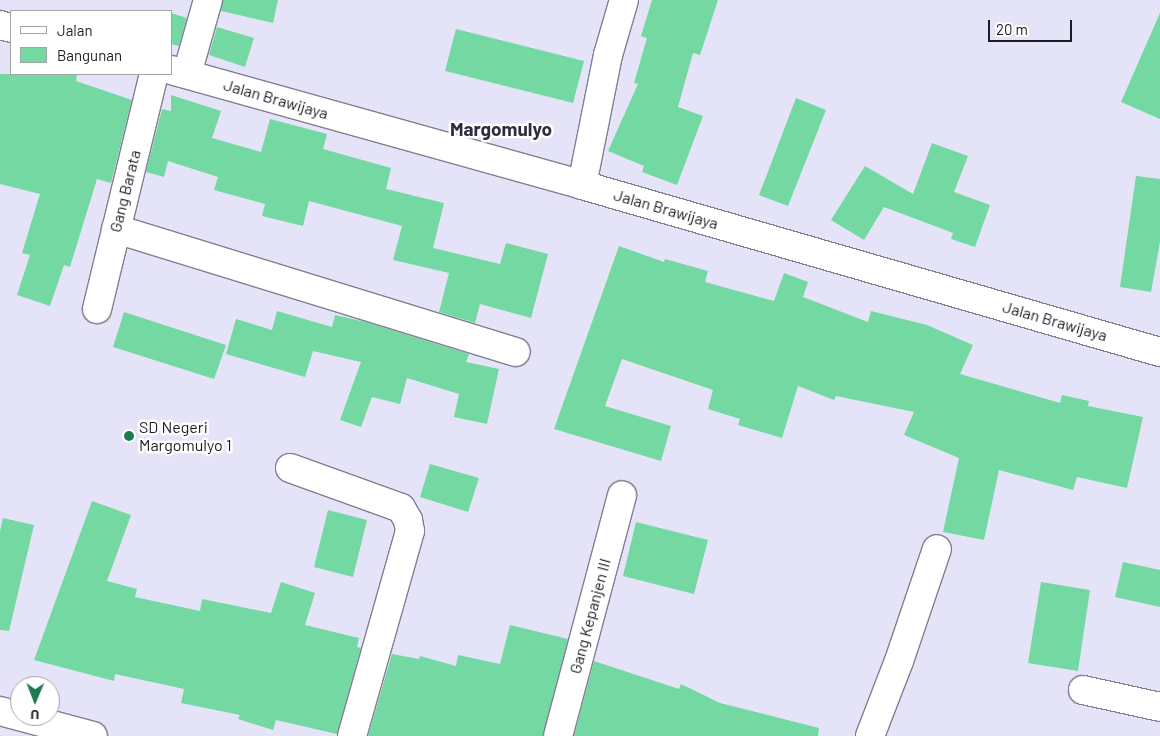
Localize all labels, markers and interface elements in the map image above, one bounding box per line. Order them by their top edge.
legend [10,10,172,75]
scale bar [990,10,1074,42]
text: 20 m [996,20,1028,38]
text: Jalan [57,21,93,39]
text: Bangunan [57,46,122,64]
street label: Jalan Brawijaya [221,75,331,123]
district label: Margomulyo [450,118,552,140]
street label: Gang Barata [105,148,145,234]
street label: Jalan Brawijaya [611,185,721,233]
street label: Jalan Brawijaya [1000,297,1110,345]
place label: SD Negeri Margomulyo 1 [139,417,232,455]
marker: SD Negeri Margomulyo 1 [123,430,135,442]
street label: Gang Kepanjen III [565,556,615,676]
north arrow [10,676,60,726]
text: U [30,707,39,724]

